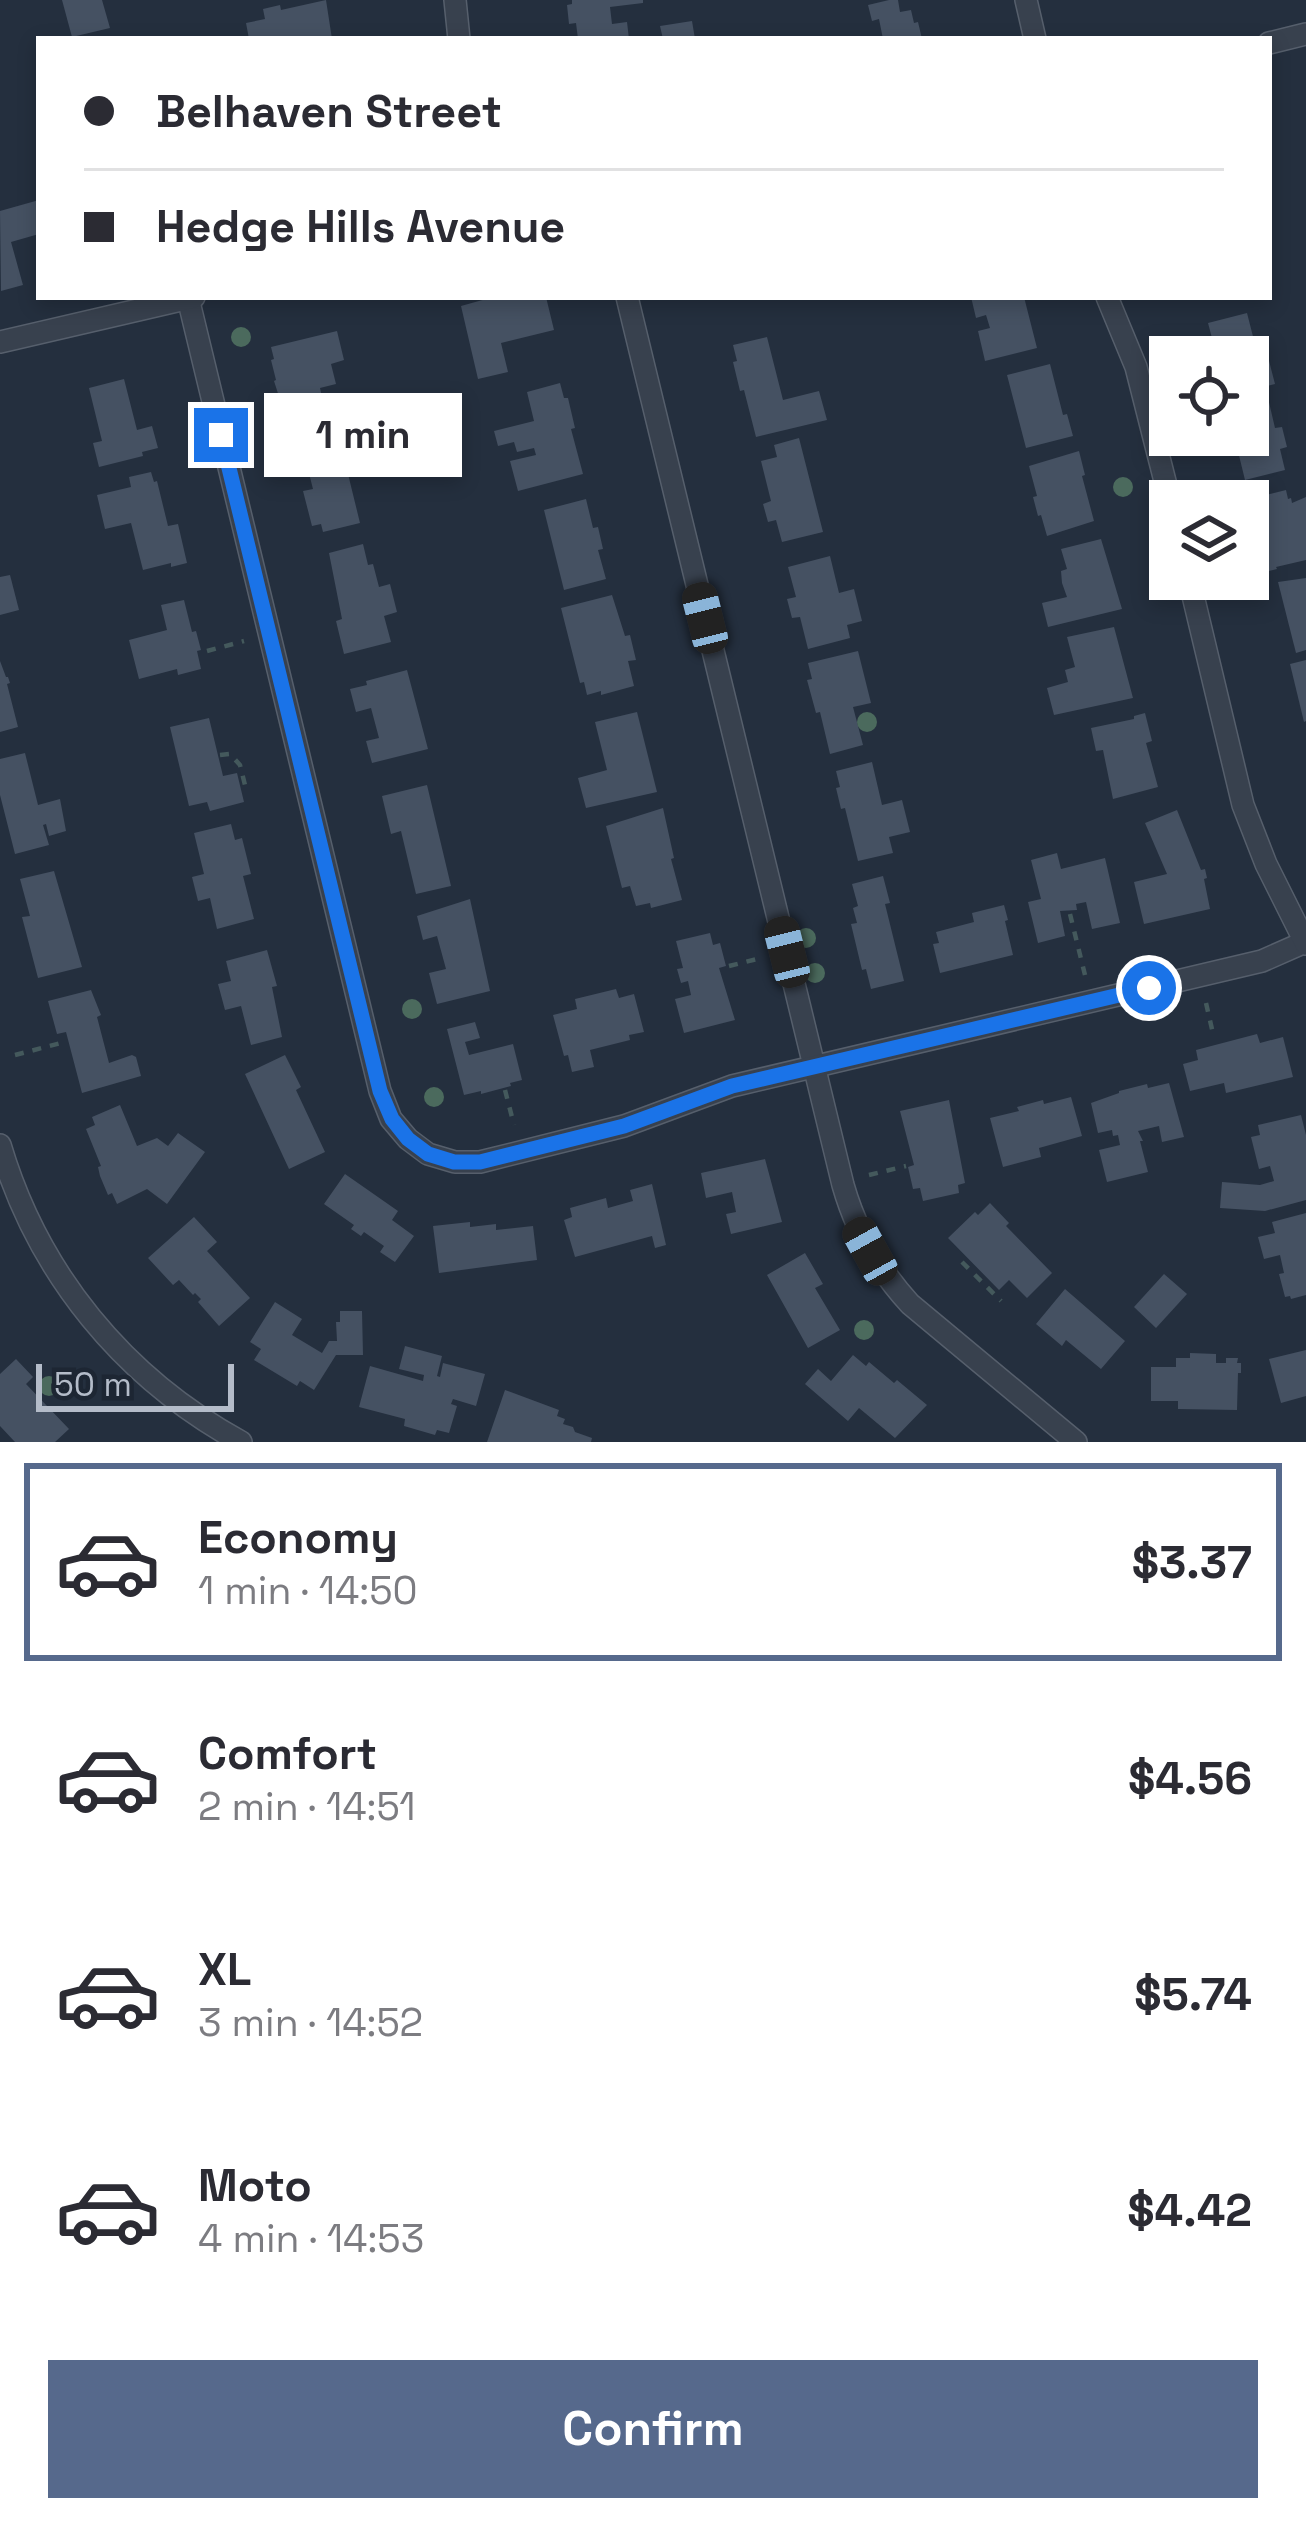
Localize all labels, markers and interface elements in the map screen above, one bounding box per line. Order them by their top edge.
text: Belhaven Street [156,83,502,140]
text: Hedge Hills Avenue [156,198,565,255]
map controls [1149,336,1269,600]
button: locate [1149,336,1269,456]
callout: 1 min [263,393,461,477]
route end [194,408,248,462]
text: 1 min [315,410,411,459]
button: layers [1149,480,1269,600]
car [679,579,731,657]
car [761,913,813,991]
route start [1122,961,1176,1015]
car [837,1211,903,1291]
scale bar [36,1358,234,1411]
text: 50 m [54,1364,132,1406]
icon: car [54,1508,162,1616]
text: Economy [198,1509,398,1566]
text: $3.37 [1132,1534,1252,1591]
text: 1 min · 14:50 [198,1566,418,1615]
icon: car [54,1724,162,1832]
text: Comfort [198,1725,377,1782]
text: $4.56 [1128,1750,1252,1807]
text: 2 min · 14:51 [198,1782,416,1831]
icon: car [54,1940,162,2048]
text: XL [198,1941,251,1998]
text: $5.74 [1134,1966,1252,2023]
text: 3 min · 14:52 [198,1998,423,2047]
icon: car [54,2156,162,2264]
text: Moto [198,2157,312,2214]
text: $4.42 [1127,2182,1252,2239]
text: 4 min · 14:53 [198,2214,424,2263]
button: Confirm [48,2360,1258,2498]

